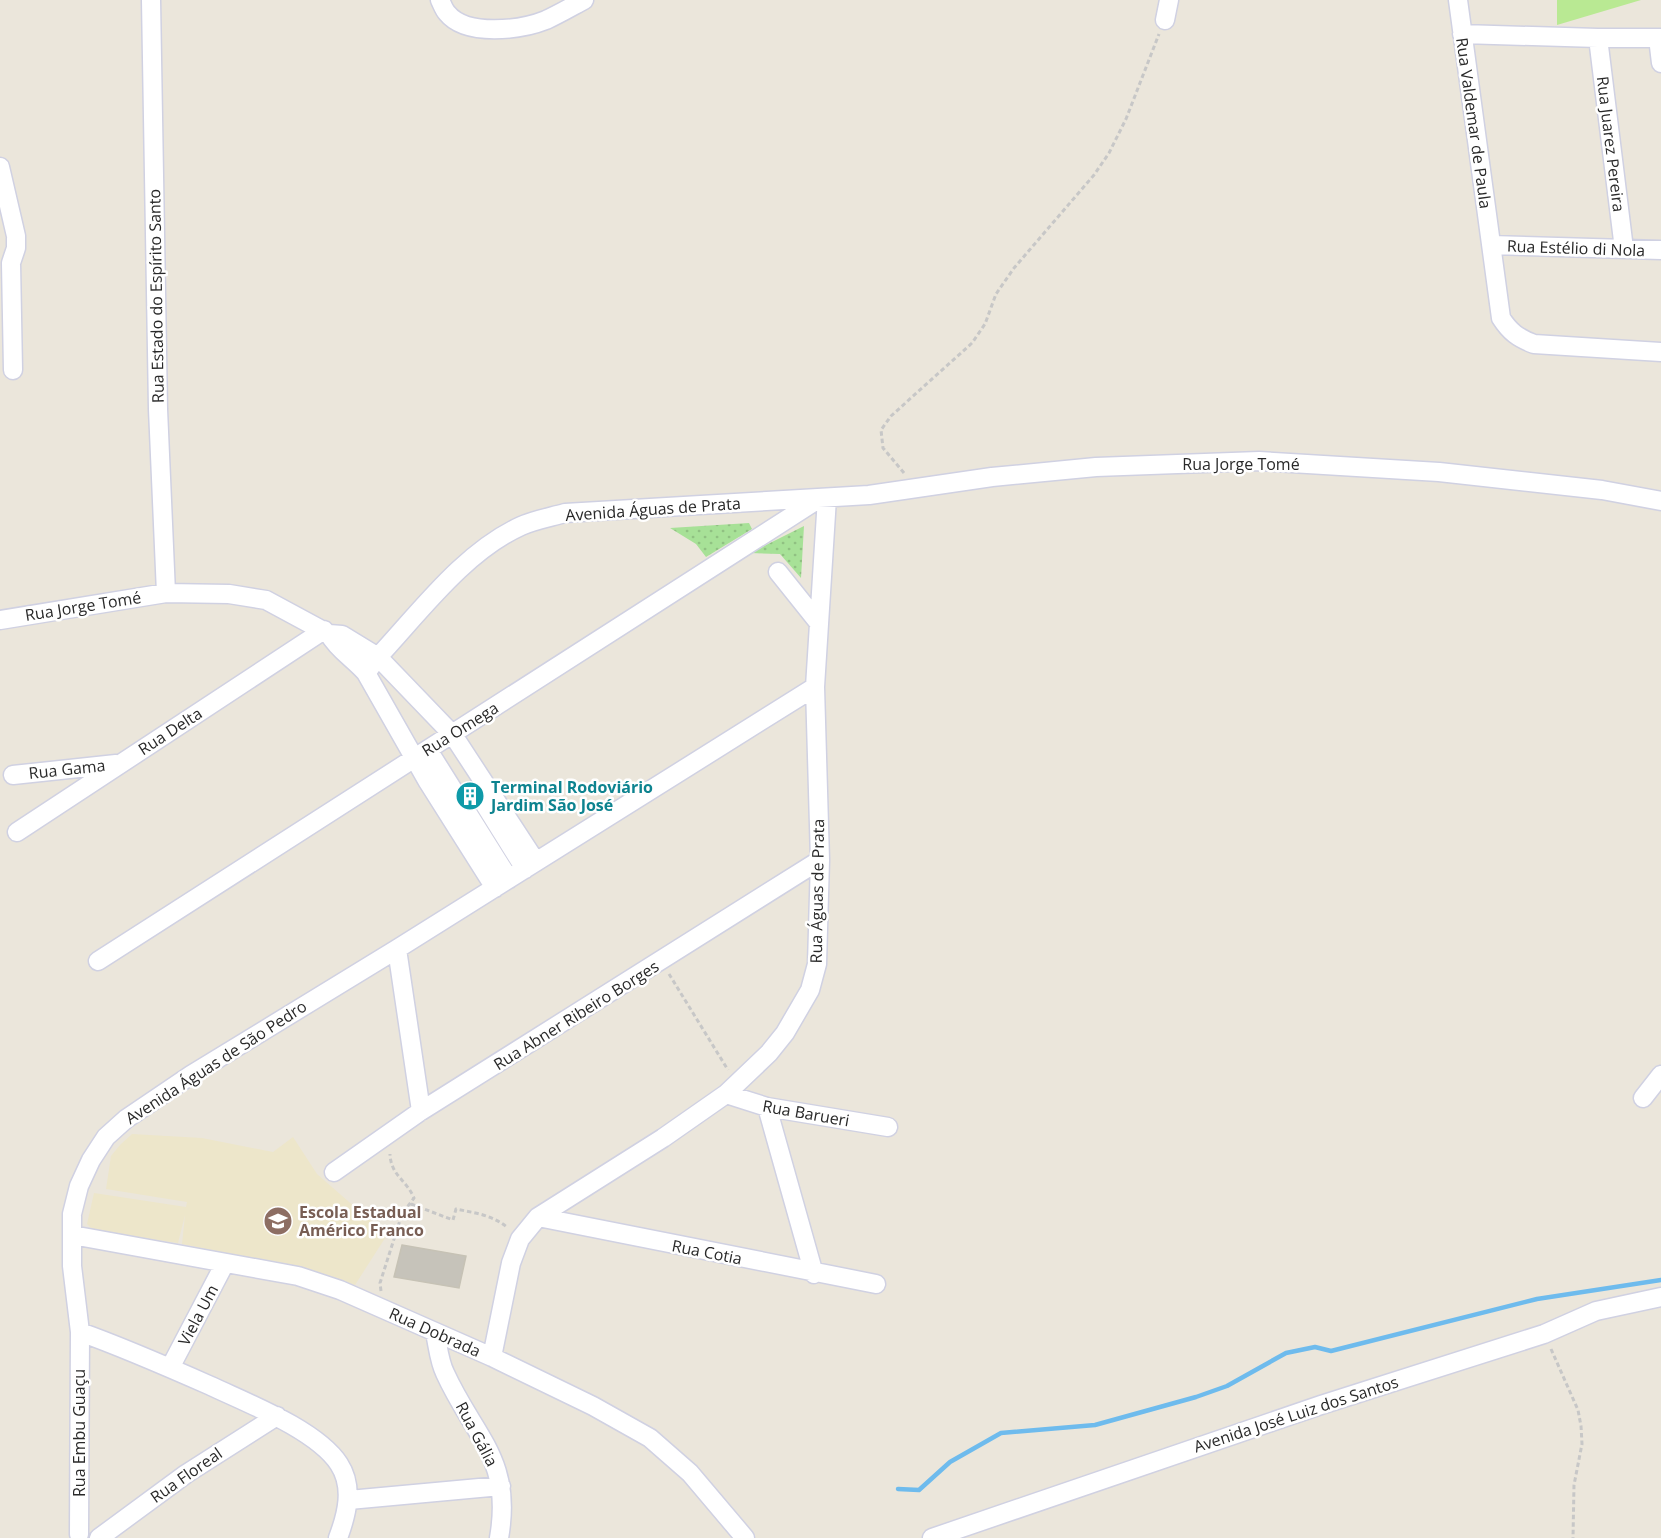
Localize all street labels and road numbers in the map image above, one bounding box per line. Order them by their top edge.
street label: Rua Valdemar de Paula [1451,36,1497,210]
street label: Rua Juarez Pereira [1592,75,1630,213]
street label: Rua Estado do Espírito Santo [143,189,169,403]
street label: Rua Estélio di Nola [1506,235,1646,261]
street label: Rua Jorge Tomé [1182,453,1300,475]
street label: Avenida Águas de Prata [565,492,741,526]
street label: Rua Jorge Tomé [23,586,143,626]
street label: Rua Omega [417,697,503,761]
street label: Rua Delta [134,702,206,760]
street label: Rua Gama [28,754,106,784]
street label: Rua Águas de Prata [805,819,829,963]
street label: Rua Abner Ribeiro Borges [489,955,663,1075]
street label: Avenida Águas de São Pedro [121,995,311,1129]
street label: Rua Barueri [761,1095,851,1131]
street label: Rua Cotia [670,1234,744,1270]
street label: Viela Um [173,1281,223,1349]
street label: Rua Dobrada [386,1302,484,1362]
street label: Rua Embu Guaçu [68,1369,90,1497]
street label: Avenida José Luiz dos Santos [1191,1370,1401,1458]
street label: Rua Gália [451,1398,503,1470]
street label: Rua Floreal [146,1442,226,1508]

